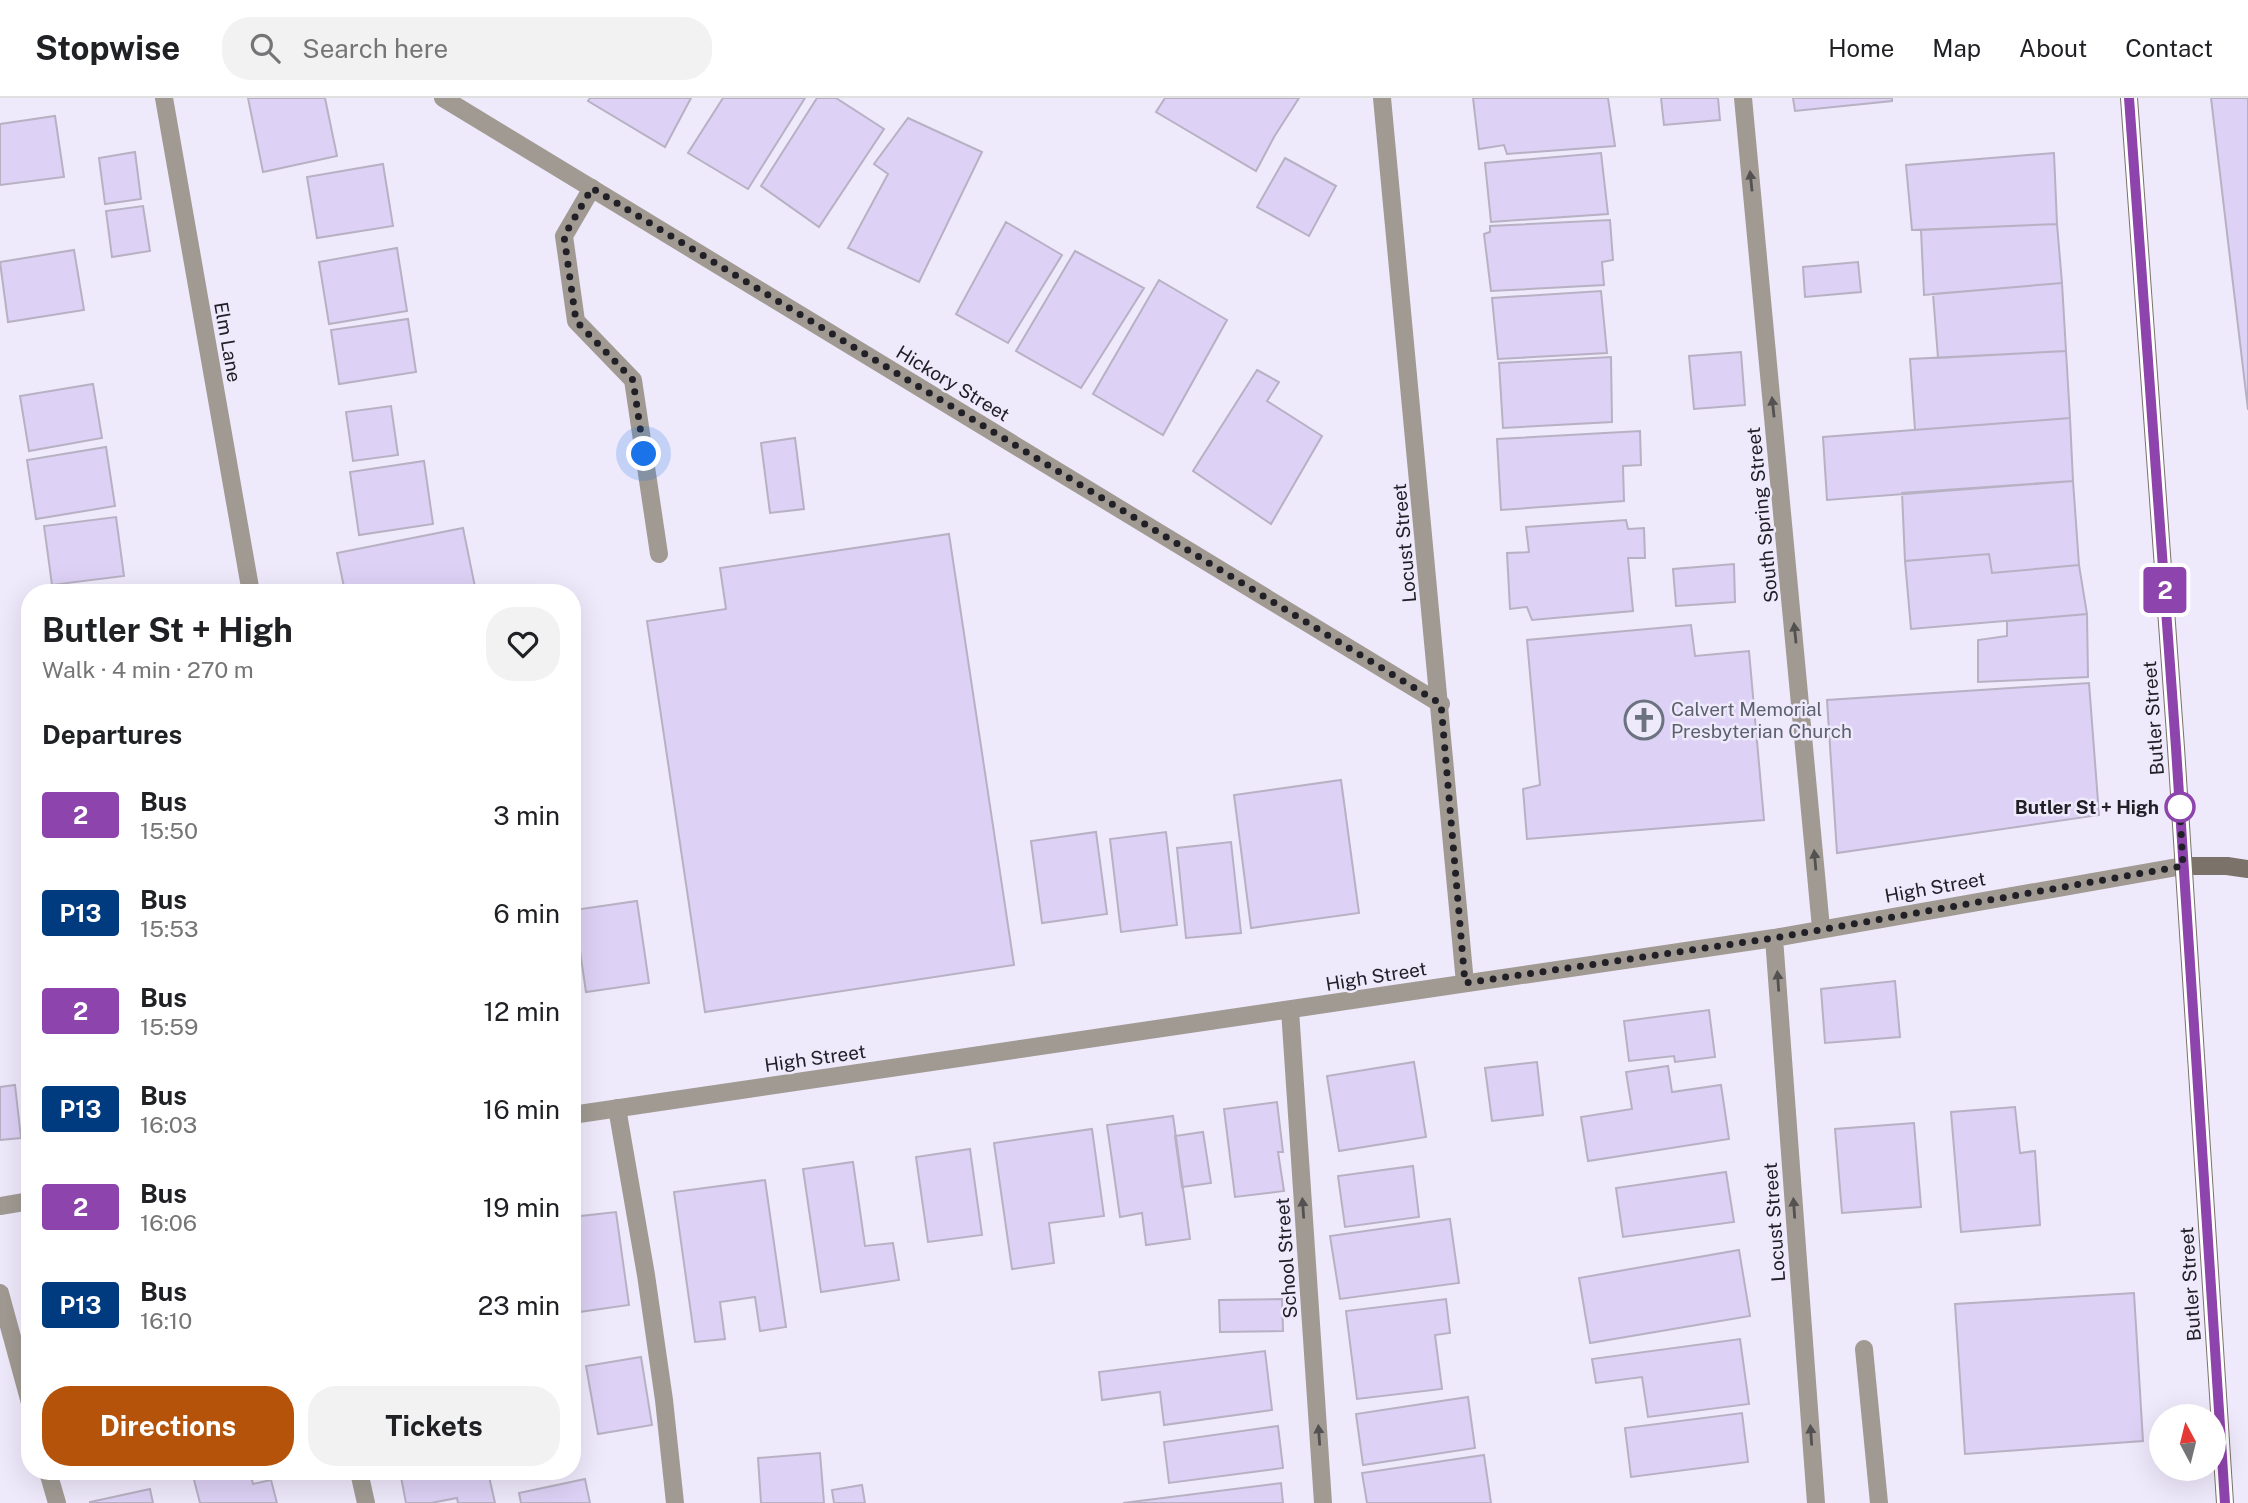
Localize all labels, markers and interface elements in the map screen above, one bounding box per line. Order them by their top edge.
search box [222,17,712,80]
text: Stopwise [35,29,180,67]
icon: search [246,29,284,67]
text: Search here [302,33,448,64]
text: Home [1828,34,1894,62]
text: Map [1932,34,1981,62]
text: About [2019,34,2087,62]
text: Contact [2125,34,2213,62]
one-way arrow [1745,169,1756,191]
street label: Elm Lane [210,300,246,384]
street label: Hickory Street [892,341,1014,425]
one-way arrow [1767,396,1778,418]
street label: South Spring Street [1742,426,1782,604]
your location [626,436,661,471]
street label: Locust Street [1388,482,1420,604]
line badge: 2 [2142,567,2188,613]
text: 2 [2157,576,2173,604]
button: heart [486,607,560,681]
text: Butler St + High [42,611,293,649]
one-way arrow [1789,622,1800,644]
text: Walk · 4 min · 270 m [42,656,254,683]
street label: Butler Street [2138,660,2168,776]
place label: Calvert Memorial Presbyterian Church [1671,698,1852,742]
church icon: Calvert Memorial Presbyterian Church [1623,699,1665,741]
text: Departures [42,719,182,750]
text: Bus [140,786,187,817]
marker: Butler St + High [2165,792,2195,822]
place label: Butler St + High [2015,796,2159,818]
text: 3 min [493,800,560,831]
text: 2 [73,801,88,829]
text: 15:50 [140,817,198,844]
one-way arrow [1809,849,1820,871]
street label: High Street [1883,867,1987,907]
text: Bus [140,884,187,915]
text: 6 min [493,898,560,929]
text: P13 [60,899,101,927]
text: 15:53 [140,915,199,942]
street label: High Street [1324,957,1428,995]
one-way arrow [1772,970,1783,992]
text: Bus [140,982,187,1013]
text: 12 min [484,996,560,1027]
text: 2 [73,997,88,1025]
text: 15:59 [140,1013,198,1040]
street label: High Street [763,1040,867,1076]
text: Bus [140,1080,187,1111]
text: 16 min [483,1094,560,1125]
text: P13 [60,1095,101,1123]
text: 16:03 [140,1111,197,1138]
street label: Locust Street [1759,1162,1789,1282]
text: Bus [140,1178,187,1209]
text: 19 min [483,1192,560,1223]
text: 2 [73,1193,88,1221]
street label: School Street [1271,1197,1301,1319]
one-way arrow [1297,1197,1308,1219]
one-way arrow [1788,1197,1799,1219]
text: 16:06 [140,1209,197,1236]
street label: Butler Street [2175,1226,2205,1342]
text: Bus [140,1276,187,1307]
text: 23 min [478,1290,560,1321]
text: P13 [60,1291,101,1319]
text: 16:10 [140,1307,192,1334]
button: Directions [42,1386,294,1466]
button: Tickets [308,1386,560,1466]
north arrow [2149,1404,2226,1480]
map controls [2149,1404,2226,1481]
one-way arrow [1313,1424,1324,1446]
one-way arrow [1805,1424,1816,1446]

